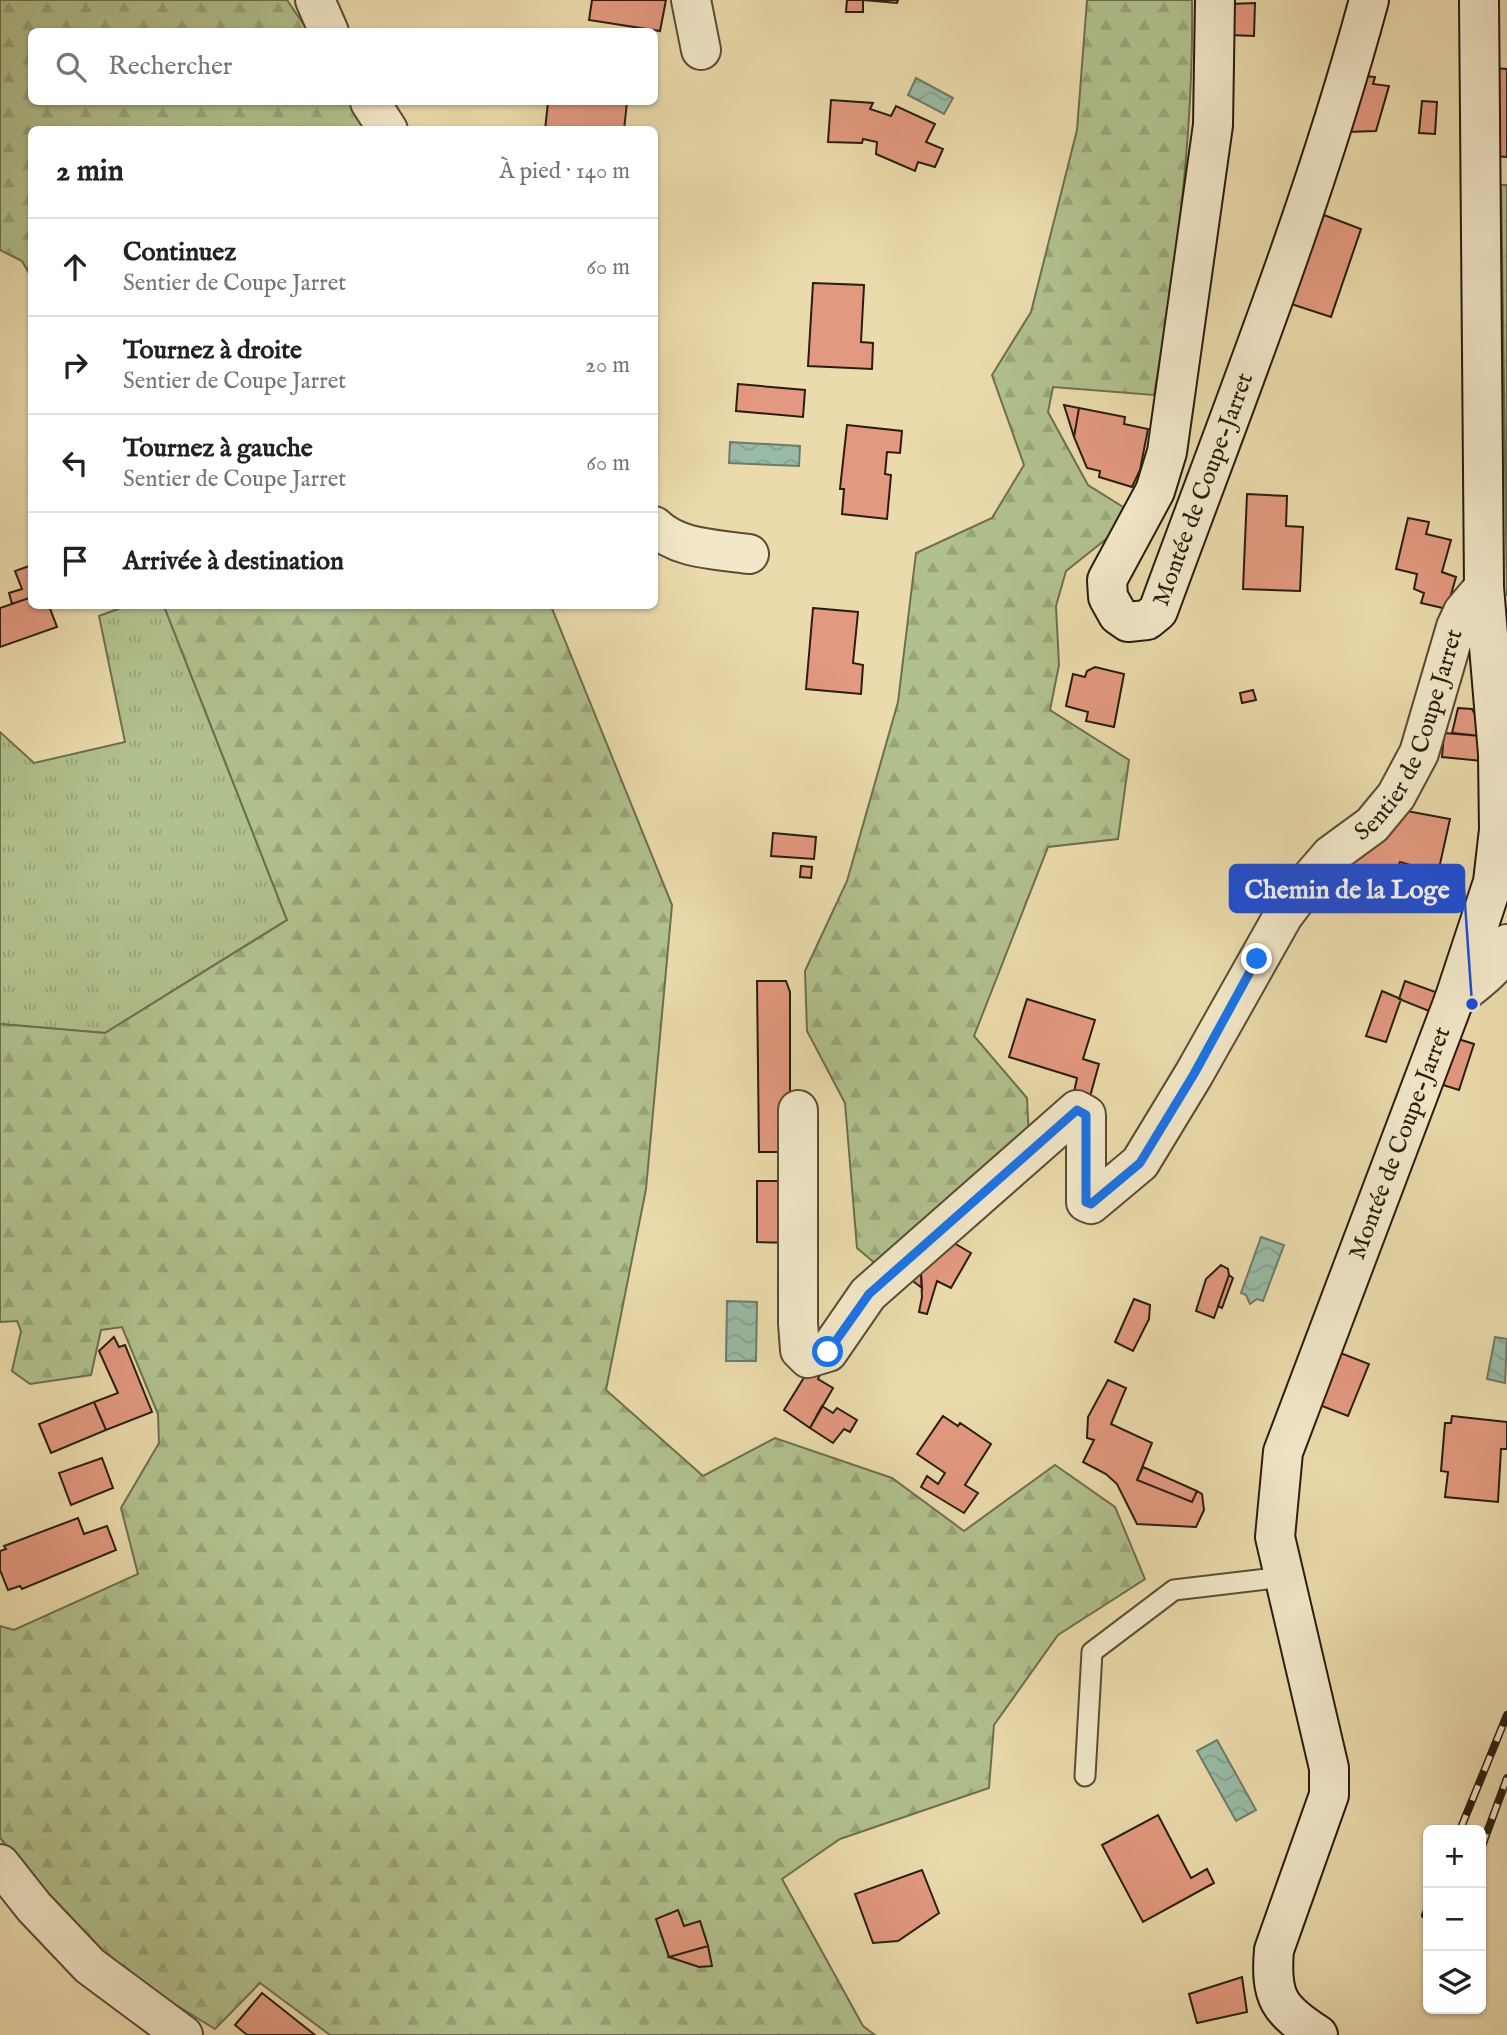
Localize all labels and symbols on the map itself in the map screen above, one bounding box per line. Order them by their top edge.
street label: Montée de Coupe-Jarret [1146,369,1261,610]
street label: Sentier de Coupe Jarret [1348,625,1470,848]
callout: Chemin de la Loge [1230,865,1464,912]
text: Chemin de la Loge [1244,874,1450,907]
route end [1241,943,1272,974]
street label: Montée de Coupe-Jarret [1342,1022,1458,1264]
route start [812,1336,843,1367]

